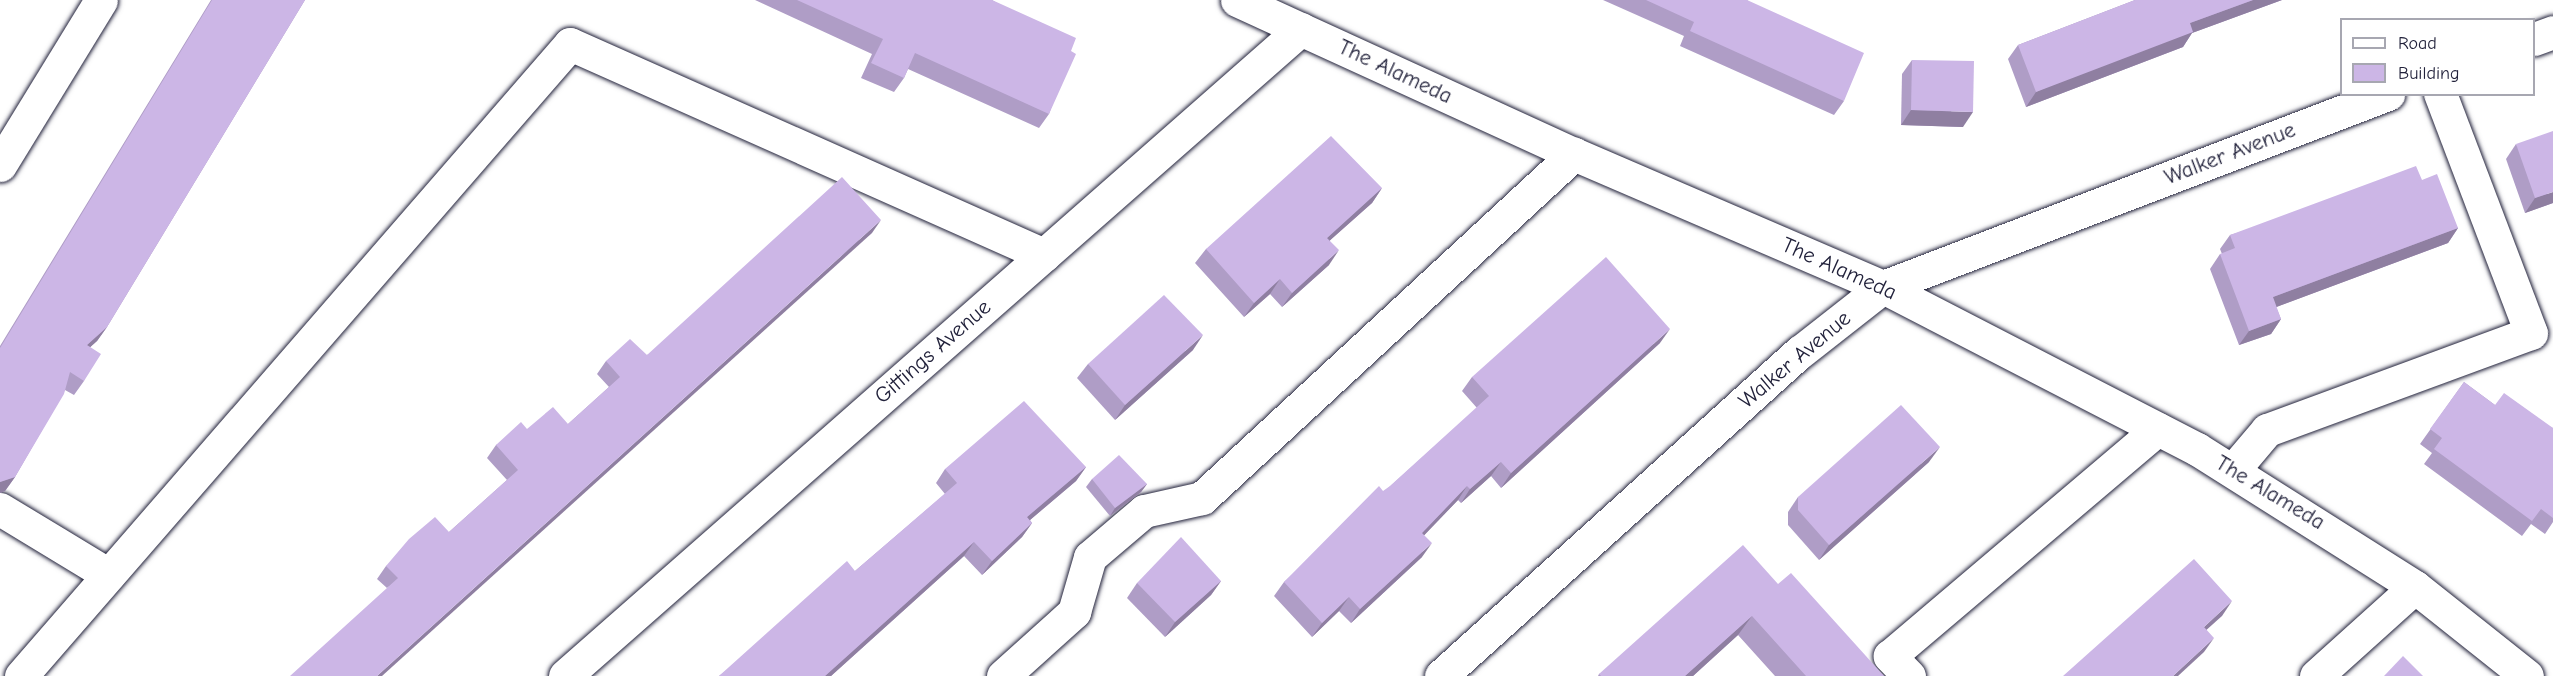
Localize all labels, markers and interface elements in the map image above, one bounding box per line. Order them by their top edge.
legend [2340,18,2535,96]
text: Road [2398,33,2437,54]
street label: The Alameda [1334,34,1456,110]
text: Building [2398,63,2460,84]
street label: Walker Avenue [2161,117,2299,191]
street label: The Alameda [1778,232,1900,306]
street label: Gittings Avenue [869,294,997,410]
street label: Walker Avenue [1734,306,1856,414]
street label: The Alameda [2211,450,2329,536]

